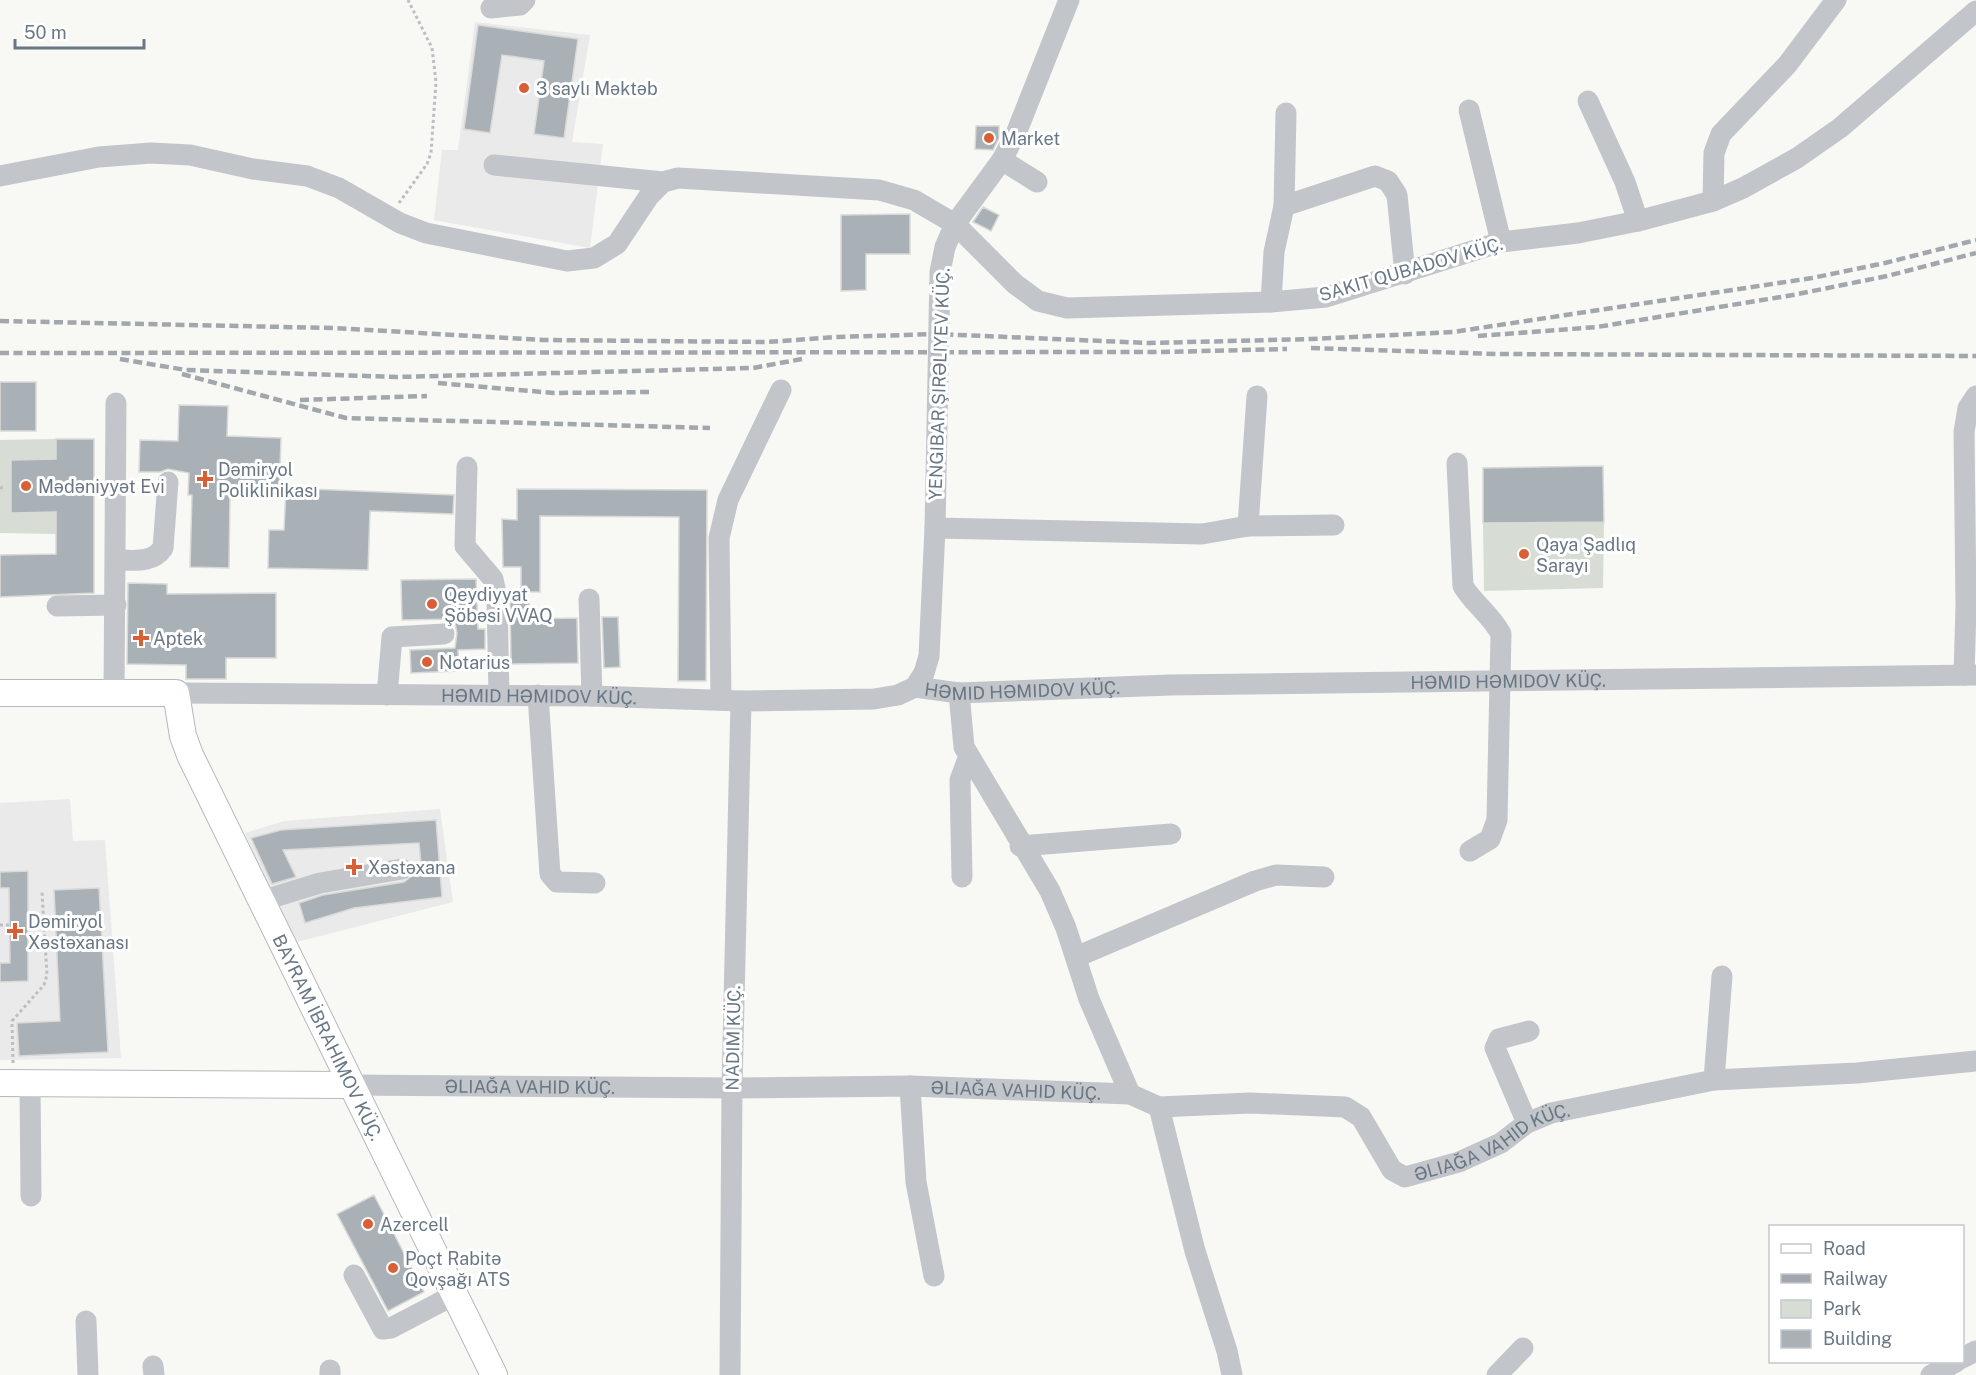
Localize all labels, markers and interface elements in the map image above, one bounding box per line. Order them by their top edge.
scale bar [15,12,144,50]
text: 50 m [24,22,67,43]
place label: 3 saylı Məktəb [536,78,658,99]
marker: 3 saylı Məktəb [517,81,531,95]
place label: Market [1001,128,1060,149]
marker: Market [982,131,996,145]
street label: SAKIT QUBADOV KÜÇ. [1316,232,1505,305]
street label: YENGIBAR ŞIRƏLIYEV KÜÇ. [923,267,954,501]
place label: Dəmiryol Poliklinikası [218,459,318,501]
marker: Dəmiryol Poliklinikası [196,470,214,488]
place label: Mədəniyyət Evi [38,476,165,497]
marker: Mədəniyyət Evi [19,479,33,493]
place label: Qaya Şadlıq Sarayı [1536,534,1636,576]
marker: Qaya Şadlıq Sarayı [1517,547,1531,561]
place label: Qeydiyyat Şöbəsi VVAQ [444,584,553,626]
marker: Qeydiyyat Şöbəsi VVAQ [425,597,439,611]
place label: Aptek [153,628,203,649]
marker: Aptek [134,631,148,645]
place label: Notarius [439,652,510,673]
marker: Notarius [420,655,434,669]
street label: HƏMID HƏMIDOV KÜÇ. [1410,668,1606,693]
street label: HƏMID HƏMIDOV KÜÇ. [923,676,1121,704]
street label: HƏMID HƏMIDOV KÜÇ. [441,684,637,708]
place label: Xəstəxana [368,857,455,878]
marker: Xəstəxana [345,858,363,876]
place label: Dəmiryol Xəstəxanası [28,911,129,953]
marker: Dəmiryol Xəstəxanası [6,922,24,940]
street label: BAYRAM İBRAHIMOV KÜÇ. [269,930,388,1144]
street label: NADIM KÜÇ. [721,985,744,1091]
street label: ƏLIAĞA VAHID KÜÇ. [445,1075,615,1098]
street label: ƏLIAĞA VAHID KÜÇ. [930,1076,1101,1103]
street label: ƏLIAĞA VAHID KÜÇ. [1411,1099,1572,1185]
place label: Azercell [380,1214,449,1235]
marker: Azercell [361,1217,375,1231]
legend [1769,1225,1964,1363]
text: Road [1823,1238,1866,1259]
place label: Poçt Rabitə Qovşağı ATS [405,1248,510,1290]
marker: Poçt Rabitə Qovşağı ATS [386,1261,400,1275]
text: Railway [1823,1268,1888,1289]
text: Park [1823,1298,1861,1319]
text: Building [1823,1328,1892,1349]

